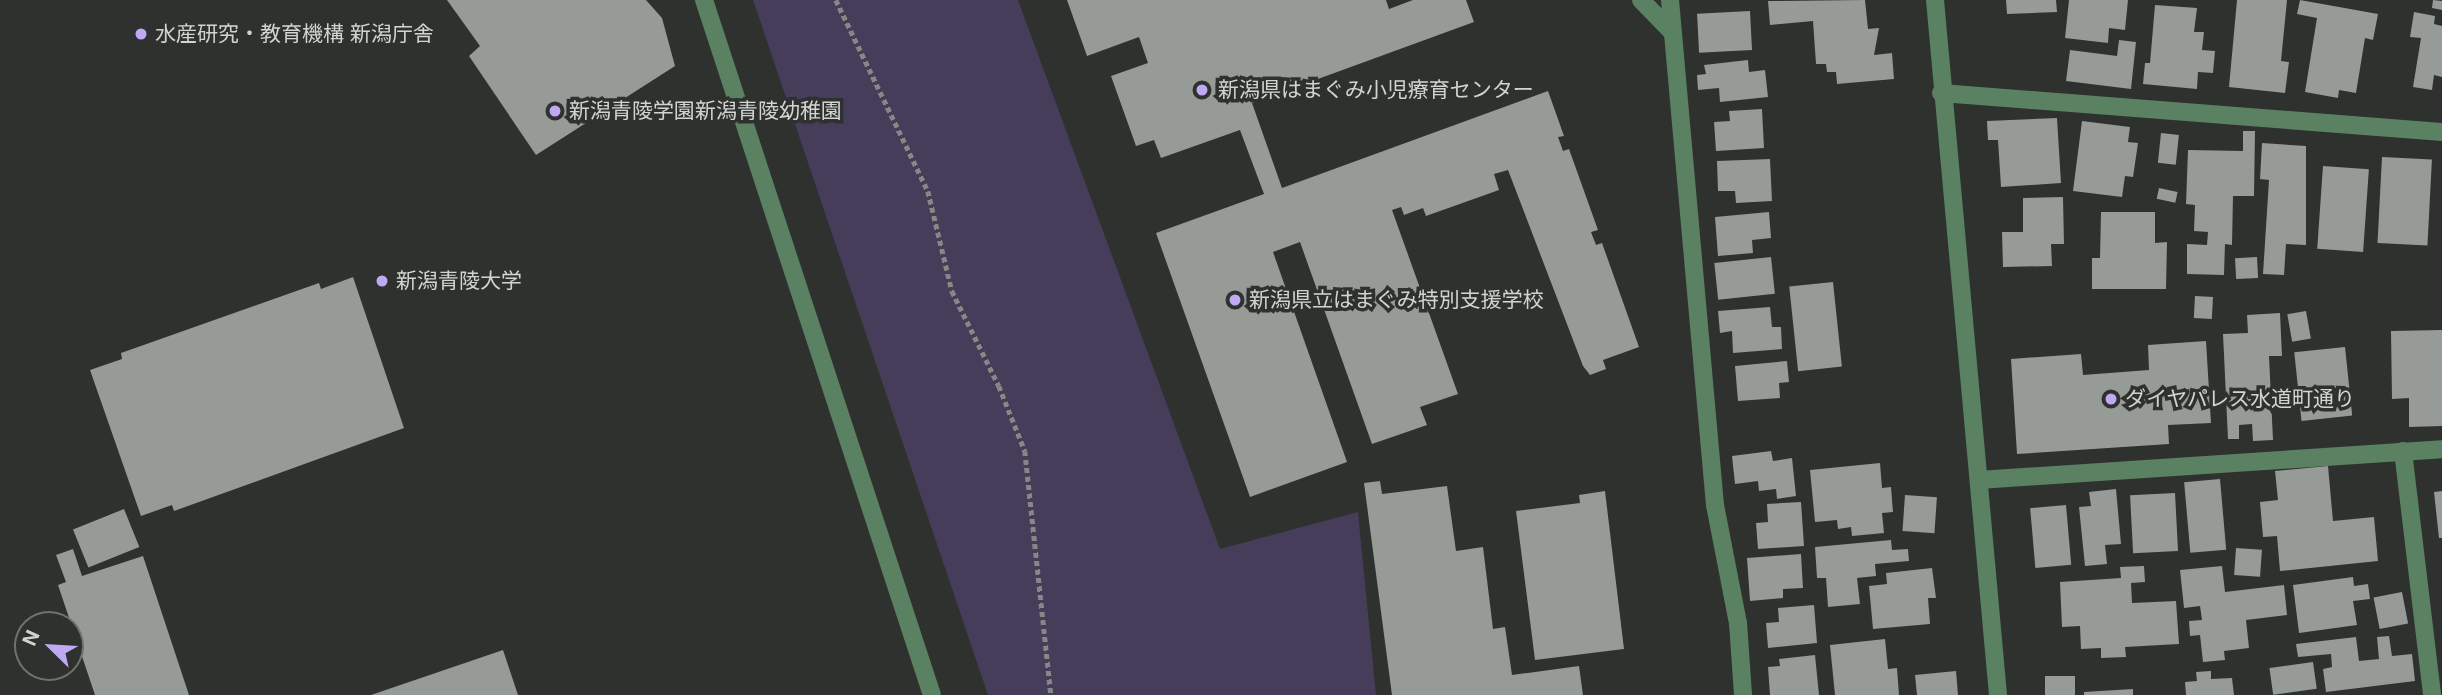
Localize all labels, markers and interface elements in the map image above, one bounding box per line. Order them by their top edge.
place label: 水産研究・教育機構 新潟庁舎 [155,21,434,47]
marker: 水産研究・教育機構 新潟庁舎 [133,26,149,42]
place label: 新潟県はまぐみ小児療育センター [1218,77,1533,103]
marker: 新潟県はまぐみ小児療育センター [1192,80,1212,100]
place label: 新潟青陵学園新潟青陵幼稚園 [569,98,842,124]
marker: 新潟青陵学園新潟青陵幼稚園 [547,103,563,119]
place label: 新潟青陵大学 [396,268,522,294]
marker: 新潟青陵大学 [374,273,390,289]
place label: 新潟県立はまぐみ特別支援学校 [1249,287,1543,313]
marker: 新潟県立はまぐみ特別支援学校 [1227,292,1243,308]
place label: ダイヤパレス水道町通り [2125,386,2356,412]
marker: ダイヤパレス水道町通り [2103,391,2119,407]
north arrow [14,611,84,681]
text: N [18,627,45,649]

